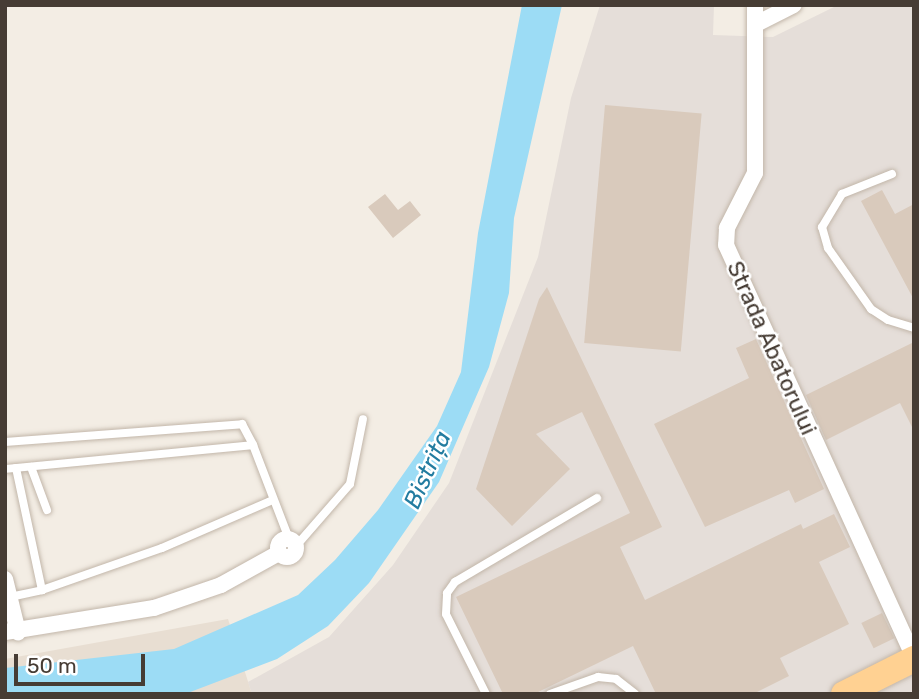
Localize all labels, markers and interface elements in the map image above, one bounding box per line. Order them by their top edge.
street label: Strada Abatorului [721,257,823,439]
water label: Bistrița [398,427,458,513]
scale bar [18,640,149,684]
text: 50 m [27,653,77,678]

